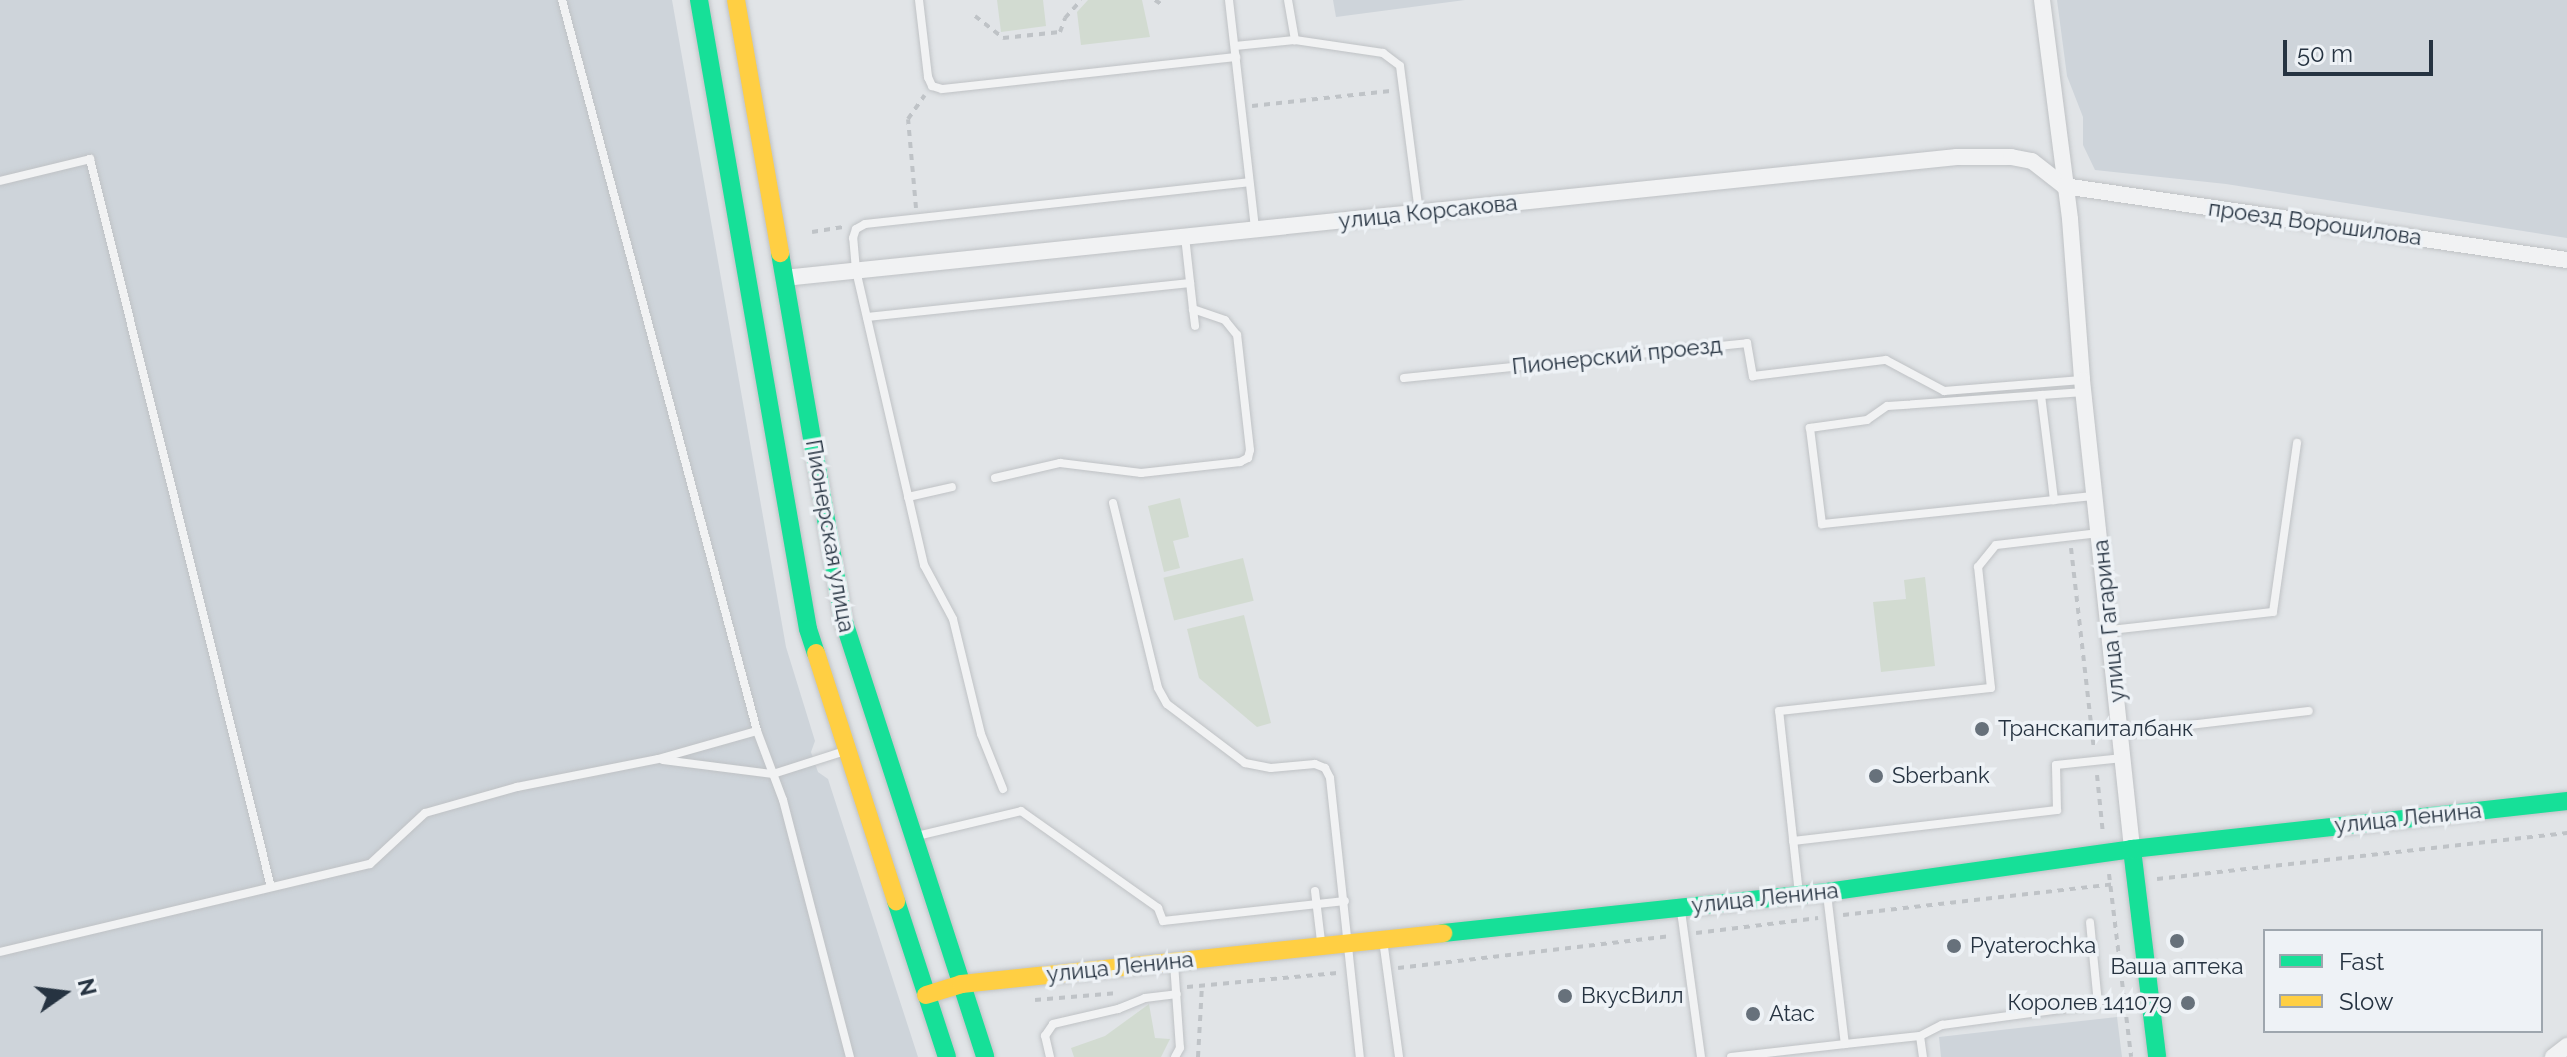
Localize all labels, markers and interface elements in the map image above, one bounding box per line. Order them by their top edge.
scale bar [2287,24,2437,74]
text: 50 m [2297,39,2353,68]
street label: улица Корсакова [1337,189,1519,235]
street label: проезд Ворошилова [2207,195,2423,251]
street label: Пионерский проезд [1511,332,1723,380]
street label: Пионерская улица [800,437,860,635]
street label: улица Гагарина [2087,538,2131,704]
place label: Транскапиталбанк [1998,716,2193,742]
marker: Транскапиталбанк [1973,720,1991,738]
place label: Sberbank [1892,763,1990,789]
marker: Sberbank [1867,767,1885,785]
street label: улица Ленина [2333,797,2483,839]
street label: улица Ленина [1690,877,1840,919]
legend [2263,929,2543,1033]
marker: Ваша аптека [2168,932,2186,950]
place label: Pyaterochka [1970,933,2096,959]
marker: Pyaterochka [1945,937,1963,955]
street label: улица Ленина [1045,946,1195,988]
text: Fast [2339,947,2384,976]
north arrow [24,953,104,1033]
place label: Ваша аптека [2110,954,2244,980]
text: N [73,976,102,998]
place label: ВкусВилл [1581,983,1683,1009]
marker: ВкусВилл [1556,987,1574,1005]
text: Slow [2339,987,2393,1016]
place label: Королев 141079 [2007,990,2172,1016]
marker: Королев 141079 [2179,994,2197,1012]
place label: Atac [1769,1001,1815,1027]
marker: Atac [1744,1005,1762,1023]

